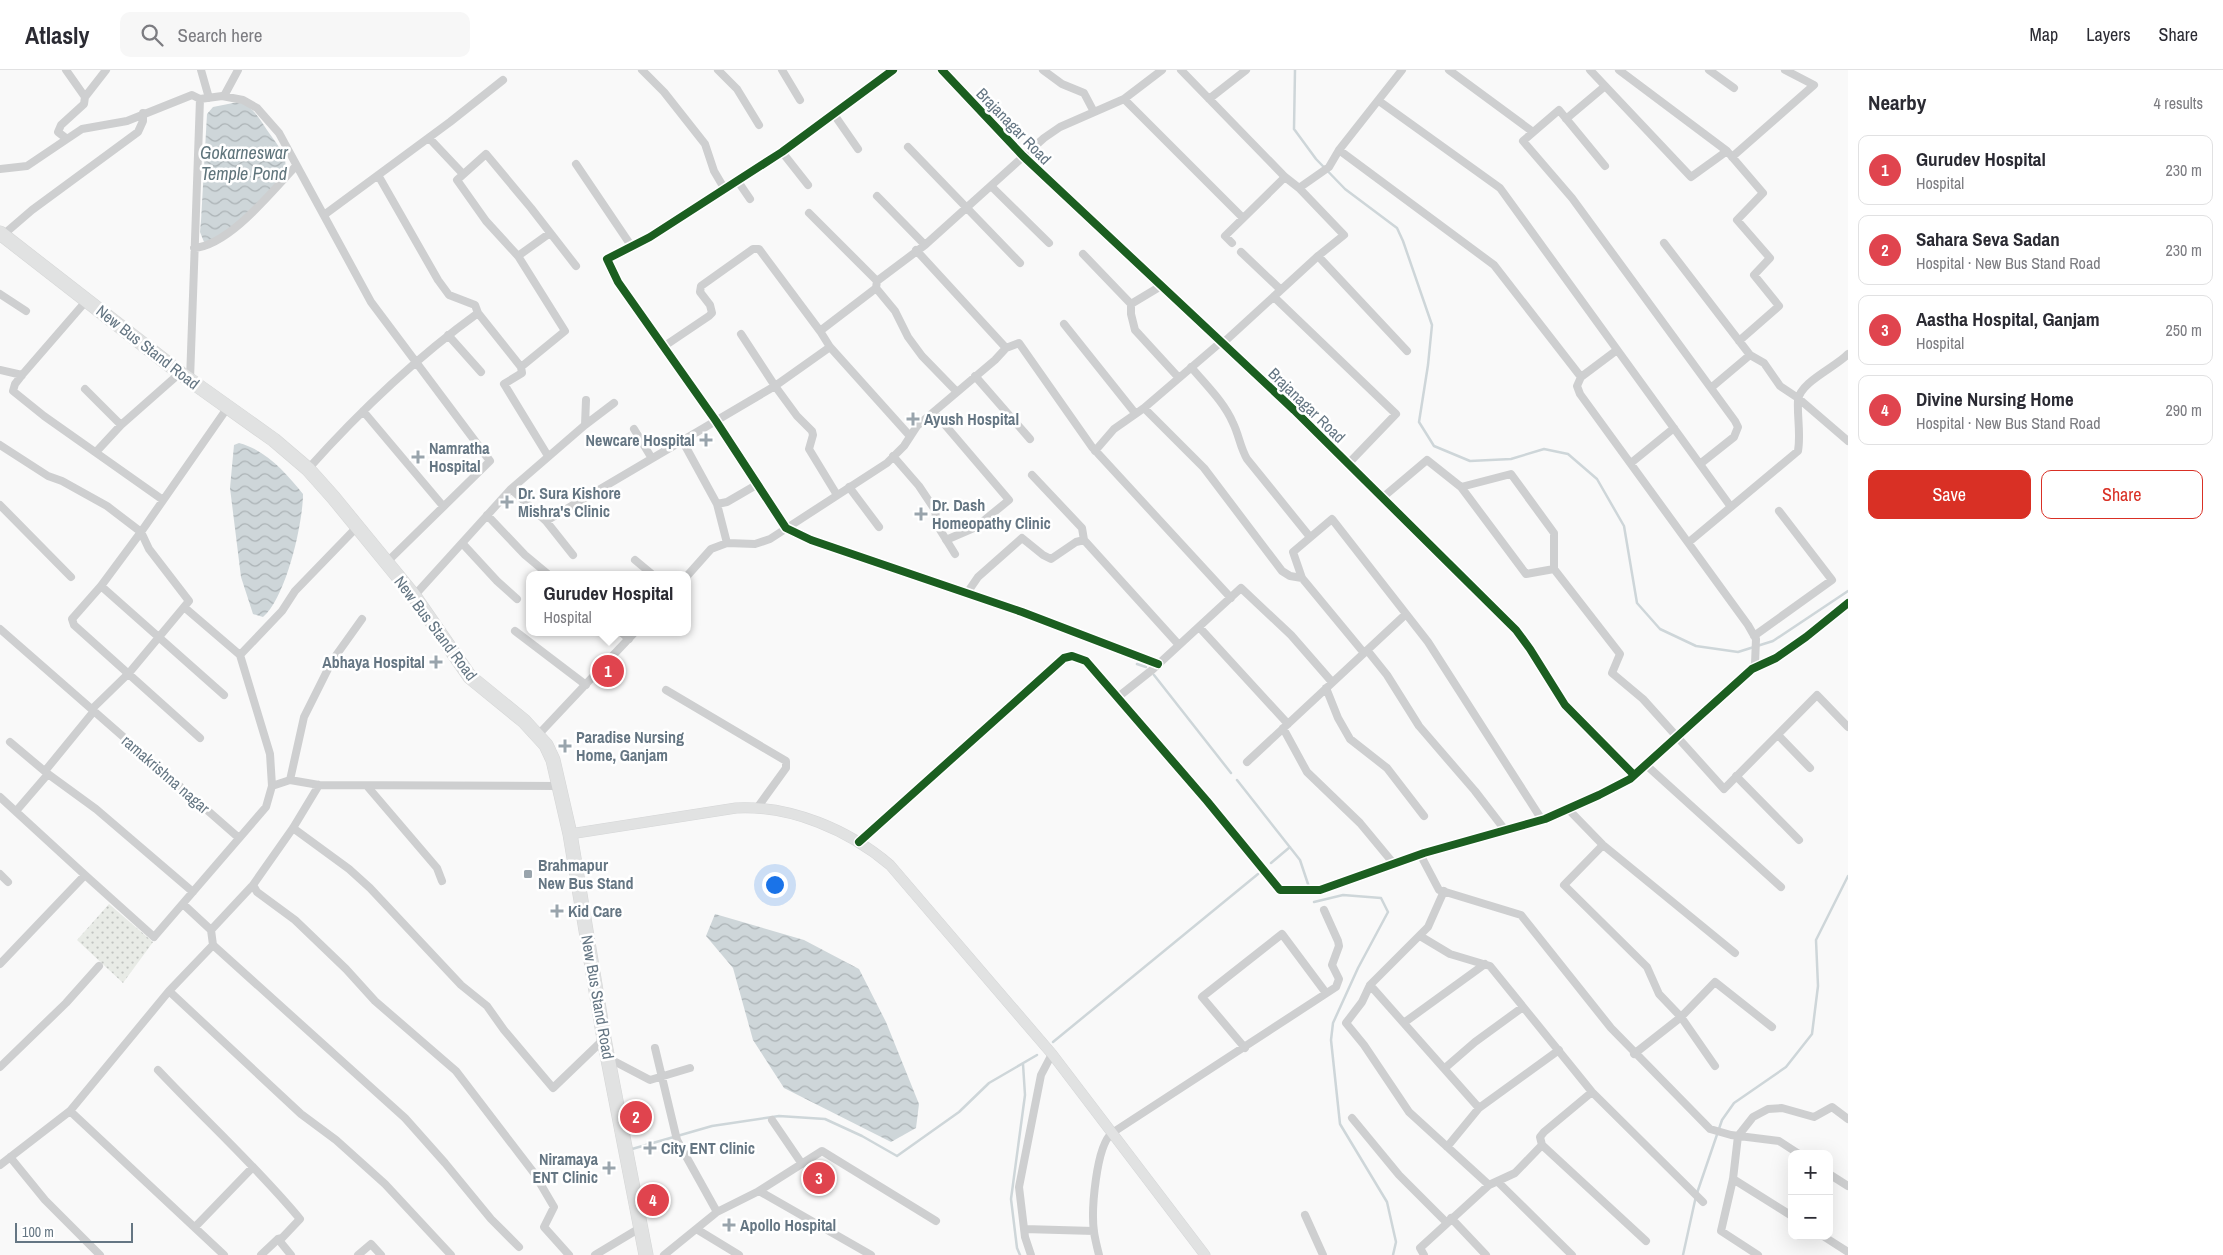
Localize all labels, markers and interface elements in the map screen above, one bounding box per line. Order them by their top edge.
search box [120,12,470,57]
text: Atlasly [25,19,90,51]
icon: search [138,21,166,49]
text: Search here [178,22,262,48]
text: Map [2030,22,2058,47]
text: Layers [2086,22,2131,47]
text: Share [2159,22,2198,47]
street label: Brajanagar Road [972,83,1056,169]
text: Nearby [1868,88,1926,117]
text: 4 results [2153,92,2203,114]
water label: Gokarneswar Temple Pond [200,140,289,186]
text: Gurudev Hospital [1916,146,2046,172]
text: 1 [1881,159,1889,181]
text: 230 m [2166,159,2202,181]
text: Hospital [1916,172,1964,194]
text: Sahara Seva Sadan [1916,226,2060,252]
text: 2 [1881,239,1889,261]
text: 230 m [2166,239,2202,261]
text: Hospital · New Bus Stand Road [1916,252,2101,274]
street label: New Bus Stand Road [92,300,204,394]
text: Aastha Hospital, Ganjam [1916,306,2100,332]
text: 3 [1881,319,1889,341]
text: 250 m [2166,319,2202,341]
text: Hospital [1916,332,1964,354]
street label: Brajanagar Road [1264,363,1350,447]
text: Divine Nursing Home [1916,386,2074,412]
text: 4 [1881,399,1889,421]
text: 290 m [2166,399,2202,421]
place label: Ayush Hospital [924,408,1019,430]
marker: Ayush Hospital [906,412,920,426]
text: Hospital · New Bus Stand Road [1916,412,2101,434]
place label: Newcare Hospital [586,429,695,451]
marker: Newcare Hospital [699,433,713,447]
place label: Namratha Hospital [429,437,490,477]
marker: Namratha Hospital [411,450,425,464]
button: Save [1868,470,2031,519]
button: Share [2041,470,2203,519]
place label: Dr. Sura Kishore Mishra's Clinic [518,482,621,522]
place label: Dr. Dash Homeopathy Clinic [932,494,1051,534]
marker: Dr. Sura Kishore Mishra's Clinic [500,495,514,509]
marker: Dr. Dash Homeopathy Clinic [914,507,928,521]
street label: New Bus Stand Road [389,571,483,685]
popup [526,571,691,636]
text: Gurudev Hospital [544,580,673,606]
text: Hospital [544,606,592,628]
place label: Abhaya Hospital [322,651,425,673]
pin: 1 [592,652,624,690]
marker: Abhaya Hospital [429,655,443,669]
place label: Paradise Nursing Home, Ganjam [576,726,684,766]
street label: ramakrishna nagar [117,730,215,819]
marker: Paradise Nursing Home, Ganjam [558,739,572,753]
place label: Brahmapur New Bus Stand [538,854,634,894]
marker: Brahmapur New Bus Stand [522,868,534,880]
your location [762,872,788,898]
place label: Kid Care [568,900,622,922]
marker: Kid Care [550,904,564,918]
street label: New Bus Stand Road [576,933,620,1061]
pin: 2 [620,1098,652,1136]
place label: City ENT Clinic [661,1137,755,1159]
marker: City ENT Clinic [643,1141,657,1155]
place label: Niramaya ENT Clinic [532,1148,599,1188]
map controls [1788,1150,1833,1240]
button: + [1788,1150,1833,1195]
pin: 3 [803,1159,835,1197]
marker: Niramaya ENT Clinic [602,1161,616,1175]
pin: 4 [637,1181,669,1219]
button: − [1788,1195,1833,1240]
place label: Apollo Hospital [740,1214,836,1236]
marker: Apollo Hospital [722,1218,736,1232]
scale bar [15,1220,132,1243]
text: 100 m [22,1223,54,1241]

